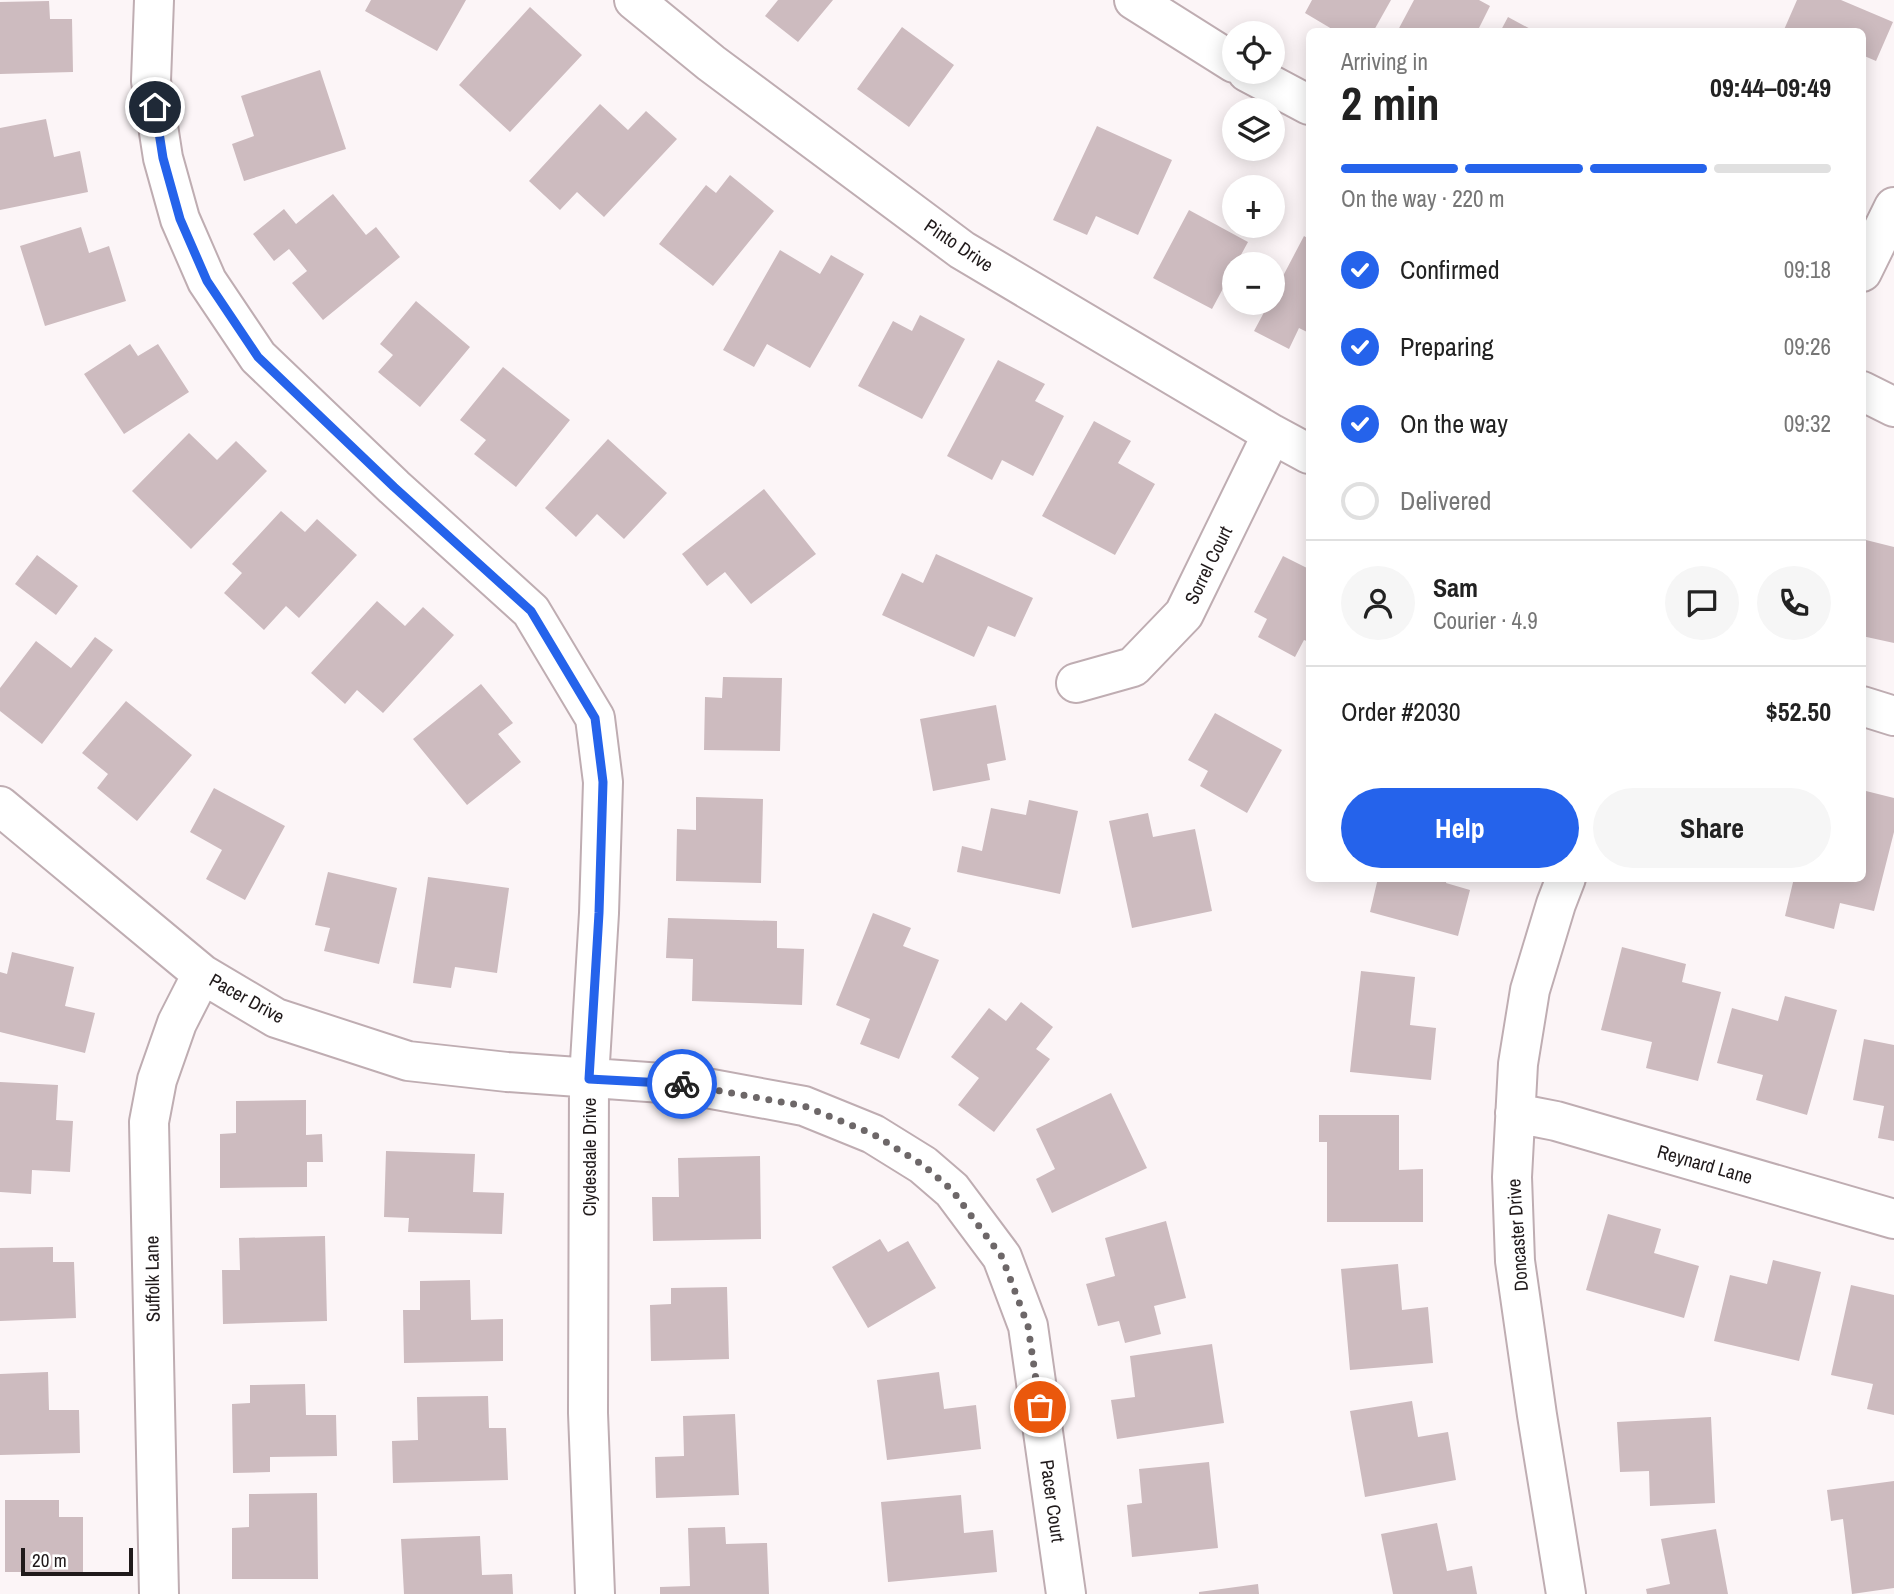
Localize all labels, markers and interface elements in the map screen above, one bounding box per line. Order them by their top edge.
map controls [1222,21,1285,315]
button: locate [1222,21,1285,84]
text: Arriving in [1341,46,1428,77]
text: 09:44–09:49 [1710,70,1831,105]
text: 2 min [1341,72,1440,134]
pin [125,77,185,137]
icon: home [136,88,174,126]
button: layers [1222,98,1285,161]
button: + [1222,175,1285,238]
text: On the way · 220 m [1341,183,1505,214]
street label: Pinto Drive [919,212,999,278]
icon: check [1341,251,1379,289]
button: − [1222,252,1285,315]
text: Confirmed [1400,252,1500,287]
text: 09:18 [1784,254,1831,285]
icon: check [1341,328,1379,366]
text: Preparing [1400,329,1494,364]
text: 09:26 [1784,331,1831,362]
icon: check [1341,405,1379,443]
text: On the way [1400,406,1508,441]
text: 09:32 [1784,408,1831,439]
text: Delivered [1400,483,1491,518]
street label: Sorrel Court [1178,521,1238,608]
button: person [1341,566,1415,640]
button: chat [1665,566,1739,640]
button: phone [1757,566,1831,640]
text: Sam [1433,570,1478,605]
text: Courier · 4.9 [1433,605,1538,636]
text: Order #2030 [1341,694,1461,729]
text: $52.50 [1766,694,1831,729]
button: Help [1341,788,1579,868]
button: Share [1593,788,1831,868]
street label: Pacer Drive [205,967,289,1029]
courier [647,1049,717,1119]
icon: bike [663,1065,701,1103]
street label: Clydesdale Drive [576,1098,602,1216]
street label: Reynard Lane [1654,1138,1756,1190]
street label: Doncaster Drive [1500,1178,1534,1292]
street label: Suffolk Lane [138,1236,166,1322]
pin [1010,1377,1070,1437]
icon: bag [1021,1388,1059,1426]
street label: Pacer Court [1034,1458,1072,1545]
scale bar [21,1545,133,1577]
text: 20 m [32,1547,67,1573]

